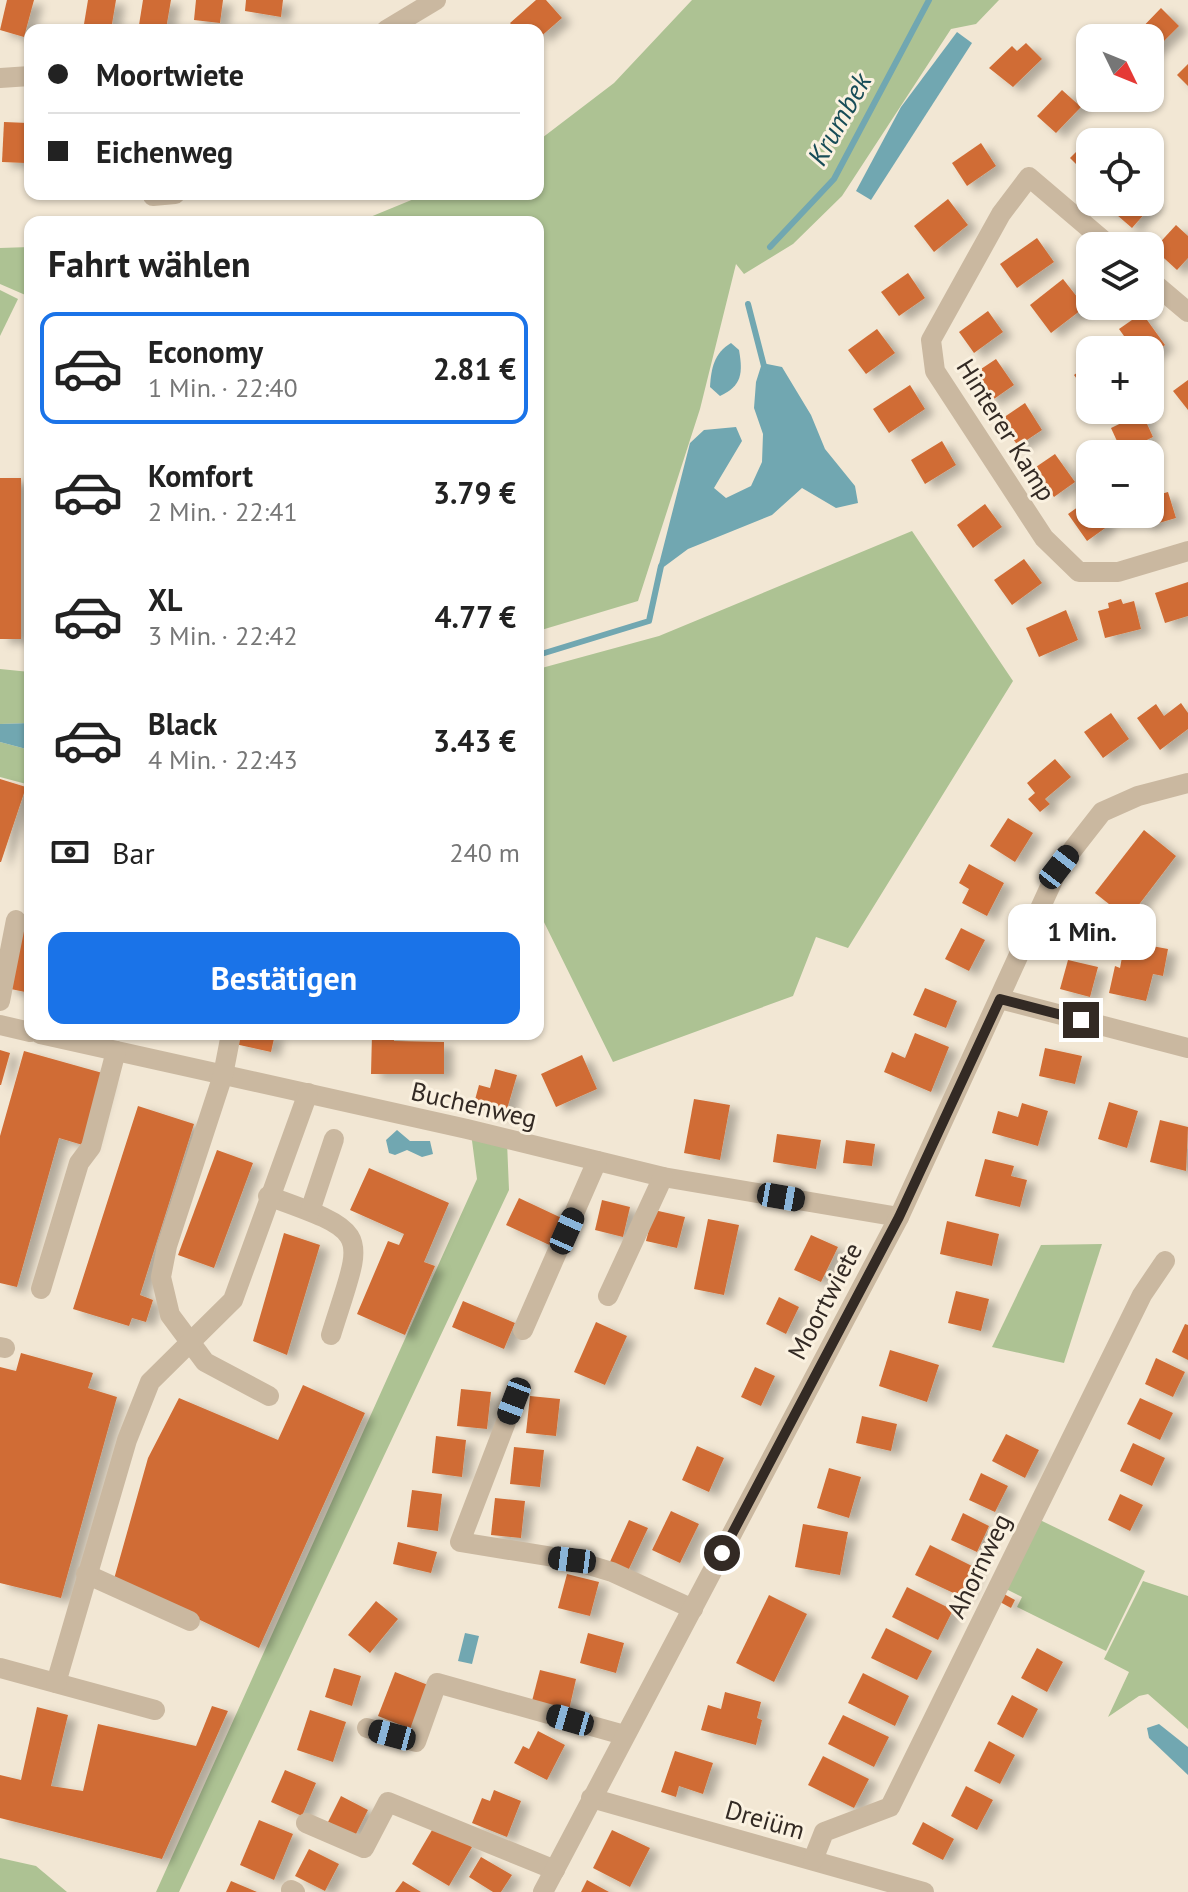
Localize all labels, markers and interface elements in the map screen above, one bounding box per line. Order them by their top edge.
north arrow [1076,24,1164,112]
map controls [1076,24,1164,528]
text: Moortwiete [96,55,244,94]
water label: Krumbek [798,65,880,172]
button: locate [1076,128,1164,216]
text: Eichenweg [96,132,233,171]
button: layers [1076,232,1164,320]
text: Fahrt wählen [48,240,251,287]
icon: car [52,332,124,404]
text: Economy [148,332,263,371]
button: + [1076,336,1164,424]
text: 2.81 € [433,349,516,388]
street label: Hinterer Kamp [950,353,1063,507]
text: 1 Min. · 22:40 [148,371,298,404]
button: − [1076,440,1164,528]
icon: car [52,456,124,528]
text: Komfort [148,456,253,495]
text: 3.79 € [433,473,516,512]
text: 2 Min. · 22:41 [148,495,298,528]
icon: car [52,580,124,652]
text: XL [148,580,182,619]
text: 4.77 € [435,597,516,636]
text: 3 Min. · 22:42 [148,619,298,652]
icon: car [52,704,124,776]
text: Black [148,704,217,743]
text: 3.43 € [433,721,516,760]
text: 4 Min. · 22:43 [148,743,298,776]
icon: cash [48,830,92,874]
text: Bar [112,833,155,872]
text: 240 m [449,836,520,869]
car [1035,841,1083,893]
callout: 1 Min. [1007,904,1155,960]
text: 1 Min. [1047,915,1117,948]
button: Bestätigen [48,932,520,1024]
route end [1063,1002,1099,1038]
street label: Buchenweg [408,1074,540,1135]
car [755,1181,807,1213]
car [546,1204,588,1258]
street label: Moortwiete [780,1237,869,1365]
car [494,1374,534,1428]
street label: Ahornweg [939,1508,1018,1623]
route start [704,1535,740,1571]
car [547,1545,597,1575]
car [544,1702,596,1738]
car [366,1717,418,1753]
street label: Dreiüm [722,1792,809,1847]

